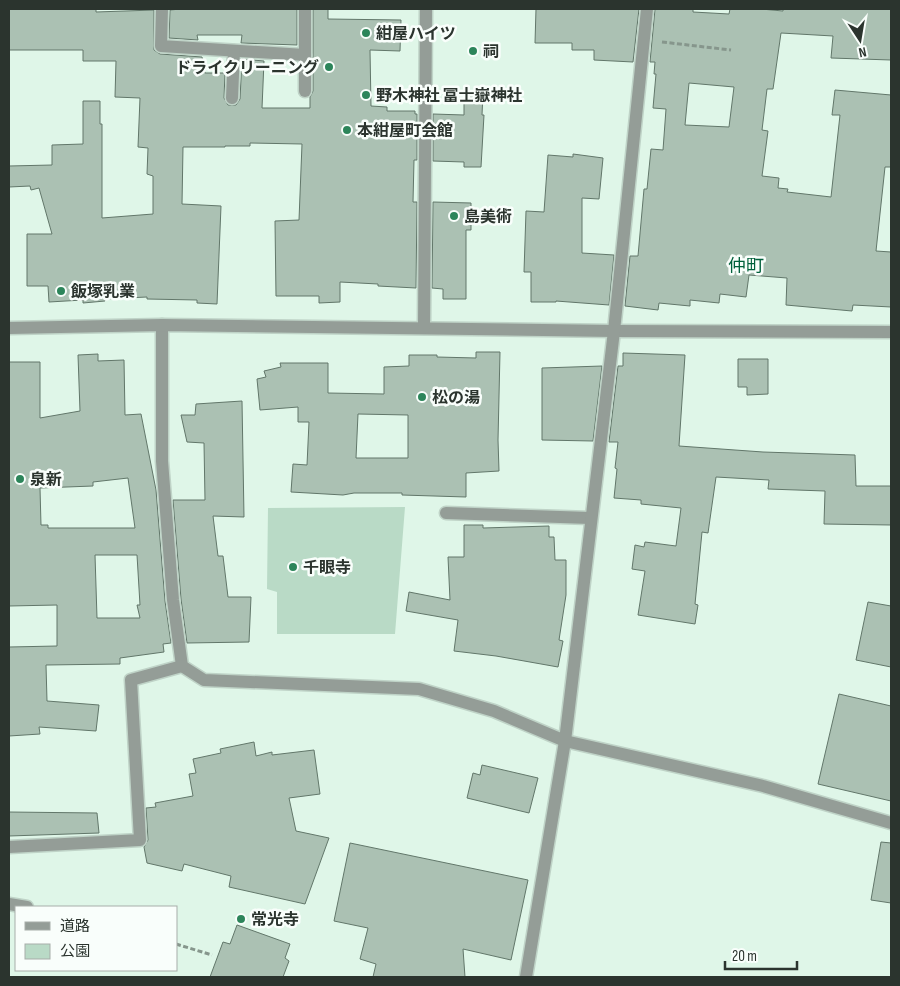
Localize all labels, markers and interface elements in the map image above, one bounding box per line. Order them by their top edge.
north arrow [835,15,885,65]
place label: 紺屋ハイツ [376,25,456,44]
marker: 紺屋ハイツ [360,27,372,39]
place label: 祠 [483,43,499,62]
text: N [857,43,868,61]
marker: 祠 [467,45,479,57]
place label: ドライクリーニング [175,58,319,78]
marker: ドライクリーニング [323,61,335,73]
place label: 野木神社 冨士嶽神社 [376,86,523,106]
marker: 野木神社 冨士嶽神社 [360,89,372,101]
place label: 本紺屋町会館 [357,122,453,141]
marker: 本紺屋町会館 [341,124,353,136]
place label: 島美術 [464,207,512,227]
marker: 島美術 [448,210,460,222]
district label: 仲町 [728,256,764,277]
place label: 飯塚乳業 [70,283,135,302]
marker: 飯塚乳業 [55,285,67,297]
place label: 松の湯 [432,389,480,408]
marker: 松の湯 [416,391,428,403]
place label: 泉新 [30,471,62,490]
marker: 泉新 [14,473,26,485]
place label: 千眼寺 [303,559,351,578]
marker: 千眼寺 [287,561,299,573]
legend [15,906,178,971]
place label: 常光寺 [251,911,299,930]
marker: 常光寺 [235,913,247,925]
text: 道路 [60,917,90,936]
scale bar [725,938,798,970]
text: 公園 [60,942,90,961]
text: 20 m [732,947,757,966]

